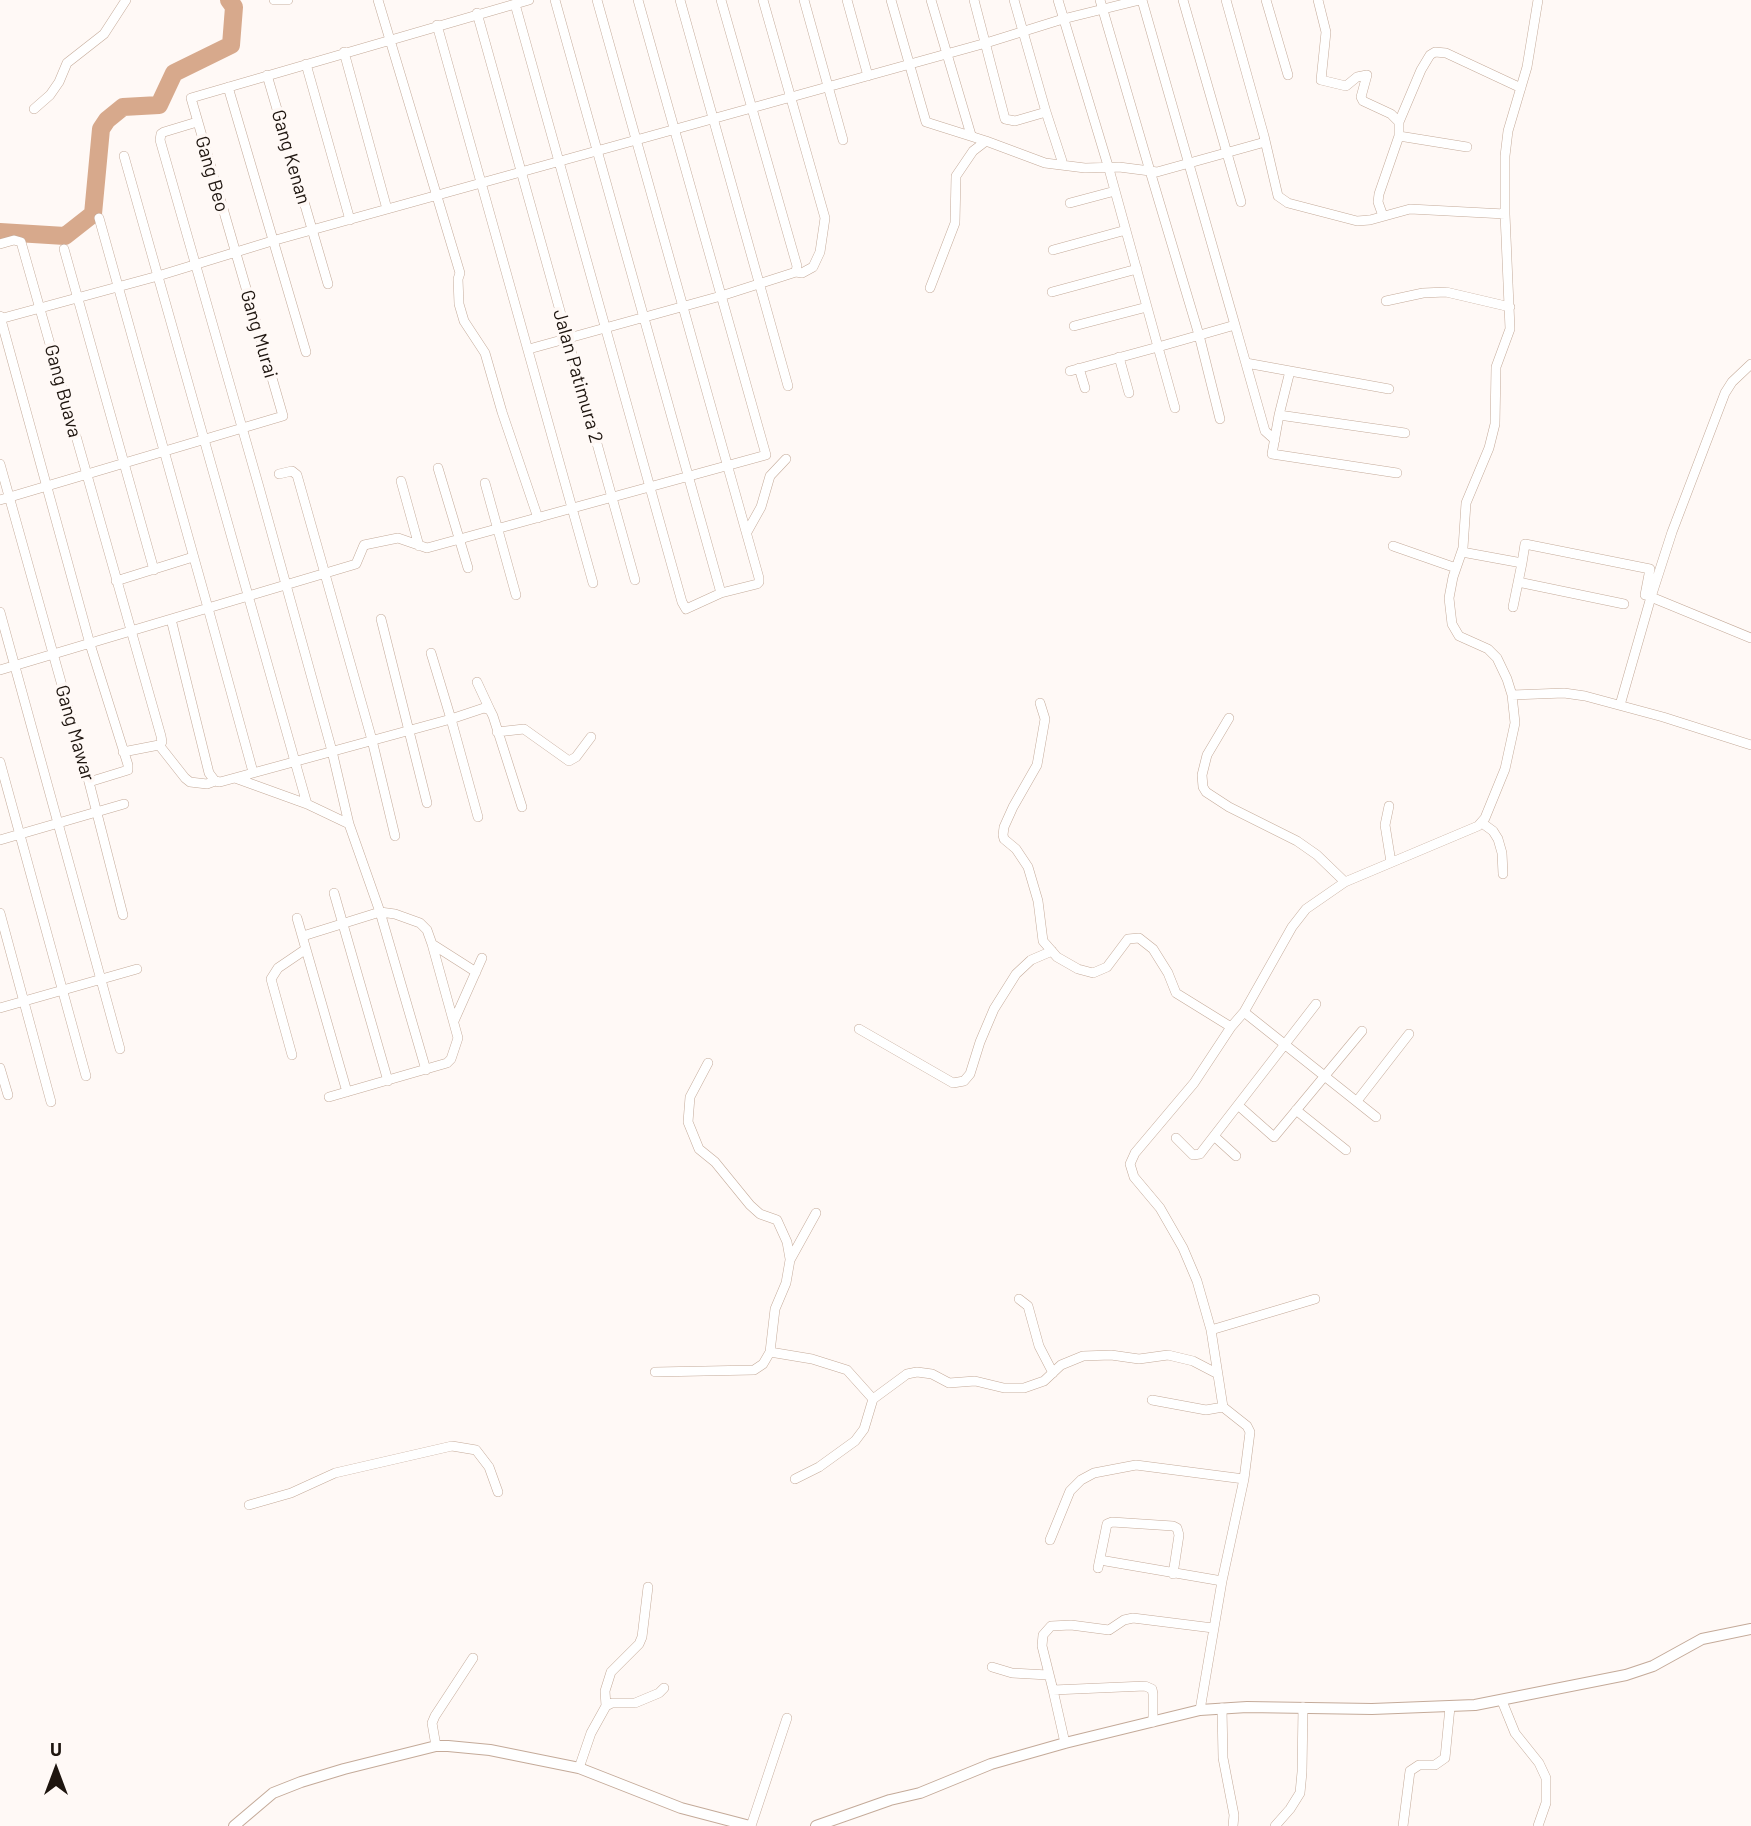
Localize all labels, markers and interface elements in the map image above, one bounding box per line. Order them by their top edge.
street label: Gang Kenan [267,107,315,207]
street label: Gang Beo [190,133,234,215]
street label: Gang Murai [236,287,282,381]
street label: Jalan Patimura 2 [548,307,608,445]
street label: Gang Buava [40,342,86,440]
street label: Gang Mawar [50,682,100,784]
north arrow [21,1735,91,1805]
text: U [50,1737,62,1760]

